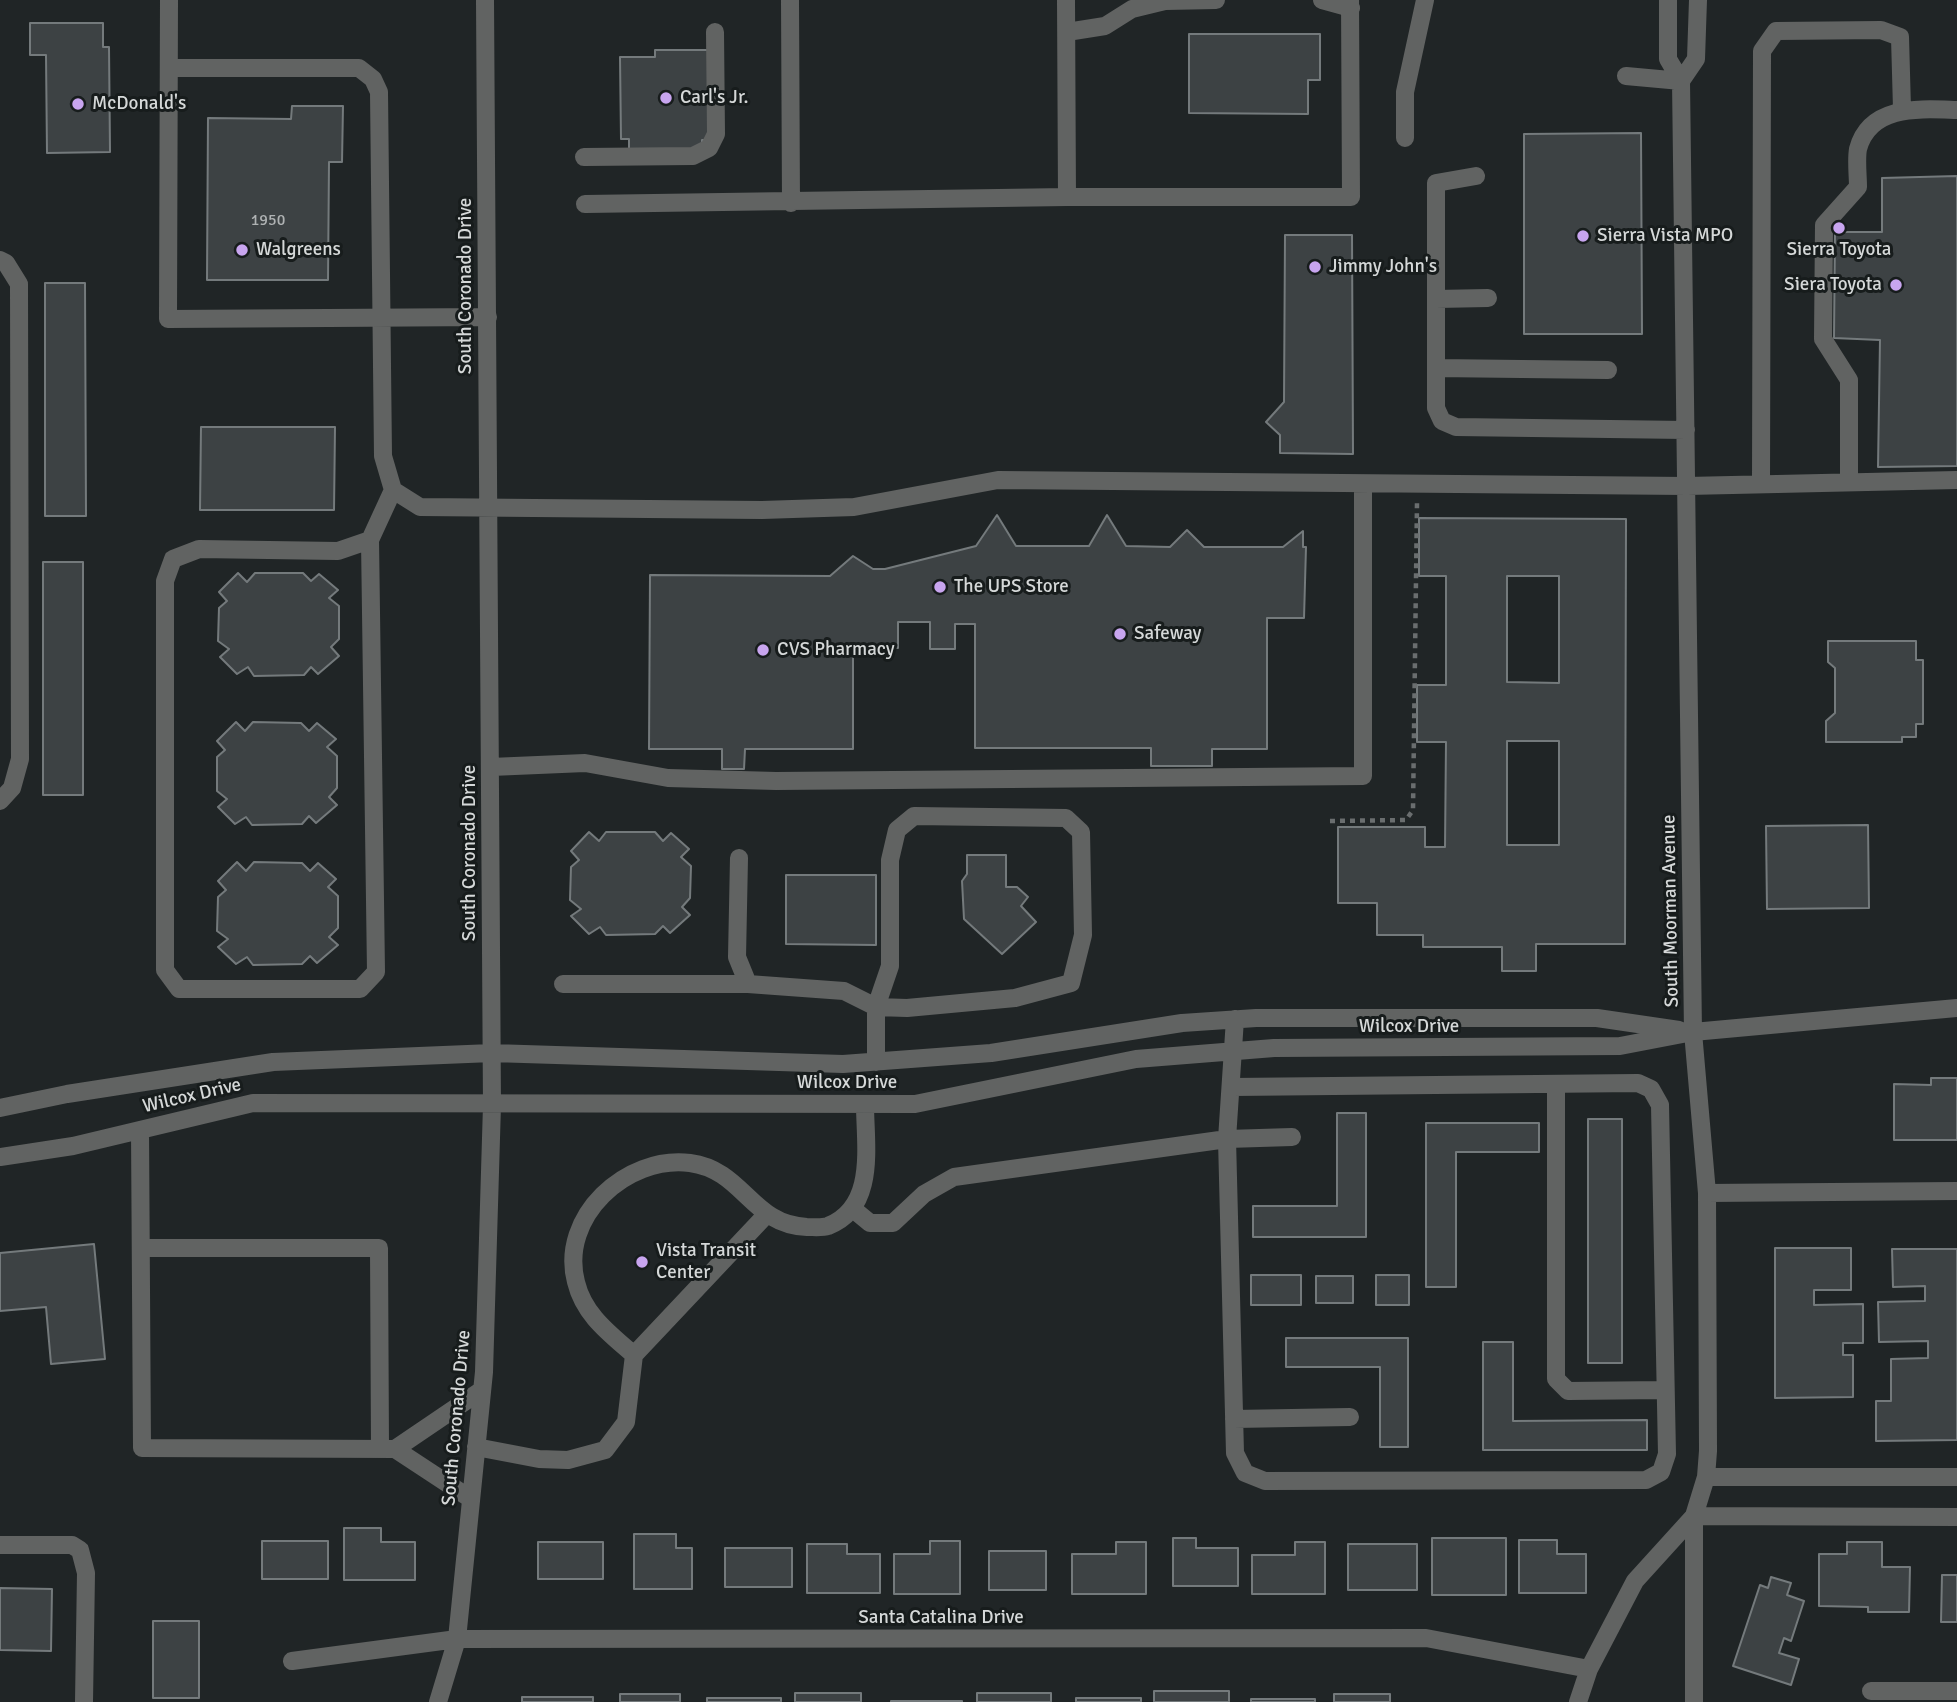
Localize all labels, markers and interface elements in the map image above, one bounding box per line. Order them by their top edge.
place label: Carl's Jr. [680,87,749,109]
marker: Carl's Jr. [658,90,674,106]
place label: McDonald's [92,93,186,115]
marker: McDonald's [70,96,86,112]
street label: South Coronado Drive [455,198,477,374]
house number: 1950 [251,211,285,231]
marker: Sierra Toyota [1831,220,1847,236]
place label: Sierra Vista MPO [1597,225,1733,247]
marker: Sierra Vista MPO [1575,228,1591,244]
place label: Walgreens [256,239,341,261]
place label: Sierra Toyota [1787,239,1891,261]
marker: Walgreens [234,242,250,258]
place label: Jimmy John's [1329,256,1437,278]
marker: Jimmy John's [1307,259,1323,275]
place label: Siera Toyota [1784,274,1882,296]
marker: Siera Toyota [1888,277,1904,293]
place label: The UPS Store [954,576,1069,598]
marker: The UPS Store [932,579,948,595]
place label: Safeway [1134,623,1201,645]
marker: Safeway [1112,626,1128,642]
place label: CVS Pharmacy [777,639,895,661]
marker: CVS Pharmacy [755,642,771,658]
street label: South Coronado Drive [459,765,481,941]
street label: South Moorman Avenue [1658,814,1684,1008]
street label: Wilcox Drive [1359,1016,1459,1038]
street label: Wilcox Drive [797,1072,897,1094]
street label: Wilcox Drive [140,1074,244,1118]
place label: Vista Transit Center [656,1240,756,1284]
marker: Vista Transit Center [634,1254,650,1270]
street label: South Coronado Drive [438,1329,476,1507]
street label: Santa Catalina Drive [858,1607,1024,1629]

